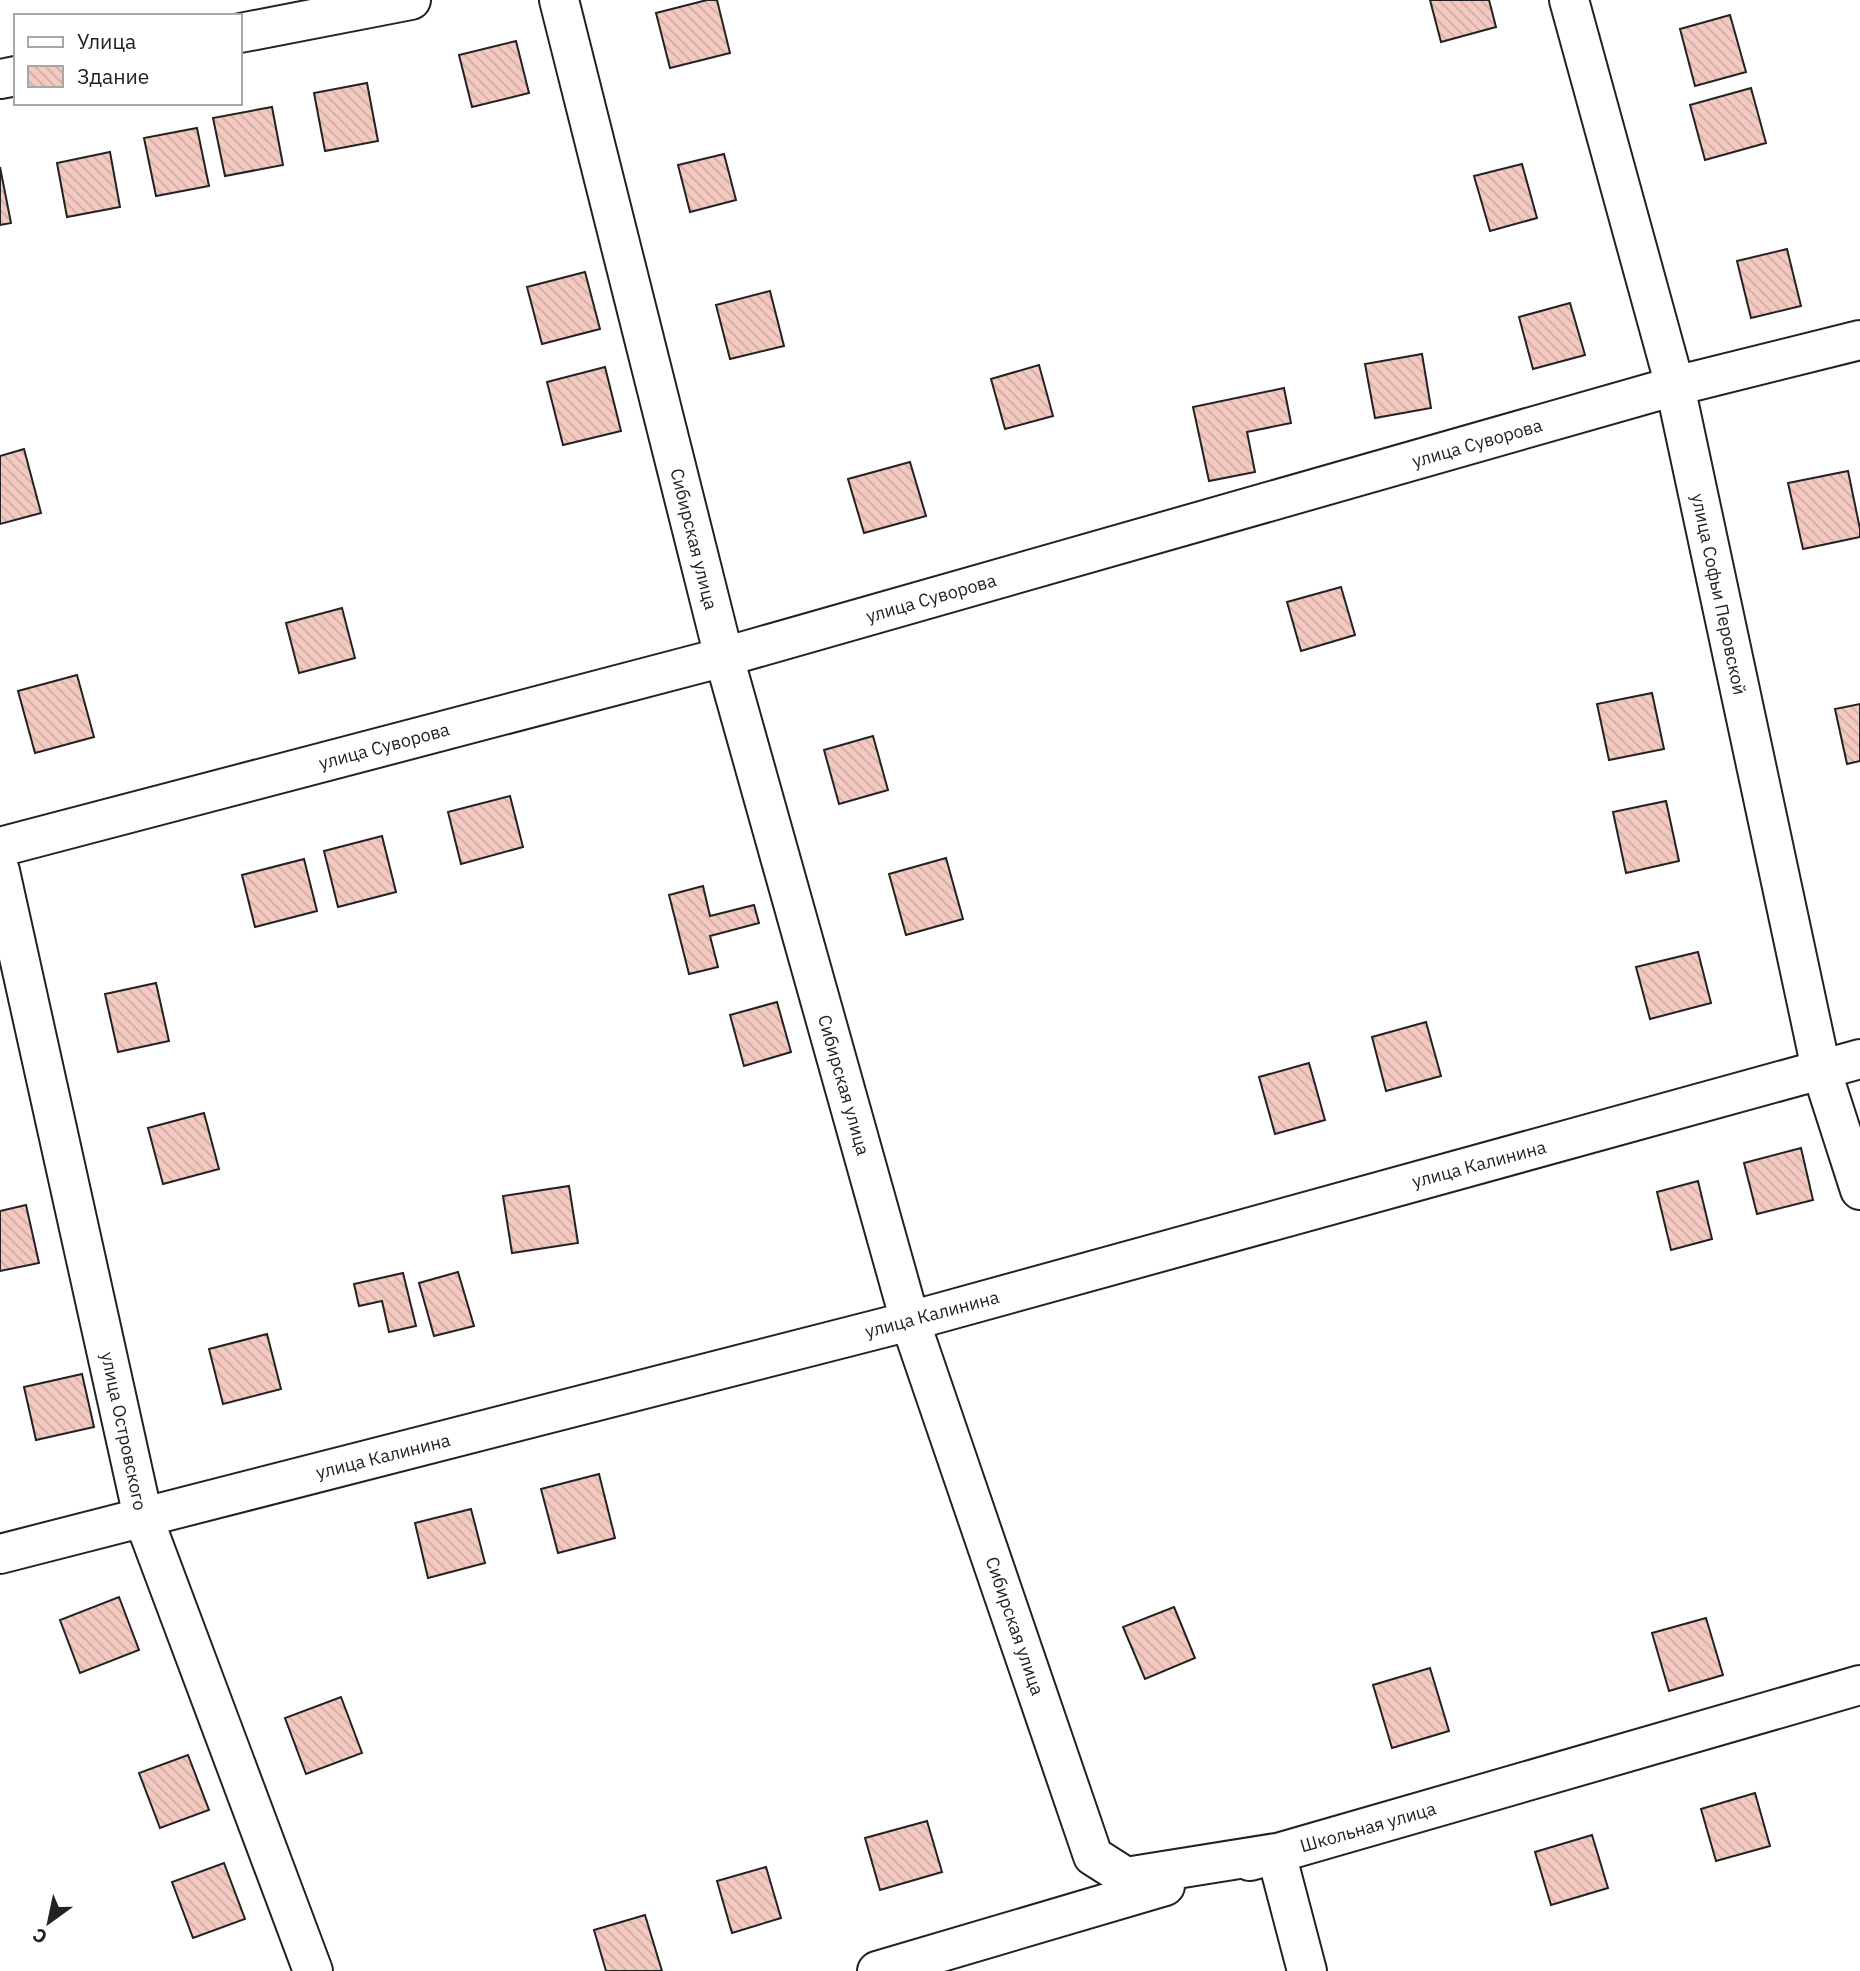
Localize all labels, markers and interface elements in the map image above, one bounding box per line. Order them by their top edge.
legend [14,14,242,105]
text: Улица [77,27,136,55]
text: Здание [77,62,149,90]
street label: улица Суворова [1409,413,1545,473]
street label: Сибирская улица [665,466,723,613]
street label: улица Софьи Перовской [1686,491,1752,697]
street label: улица Суворова [863,568,999,628]
street label: улица Суворова [316,717,452,775]
street label: Сибирская улица [813,1012,875,1158]
street label: улица Калинина [1409,1135,1549,1193]
street label: улица Калинина [862,1285,1002,1343]
street label: улица Островского [96,1350,152,1512]
street label: улица Калинина [313,1428,453,1484]
street label: Сибирская улица [981,1554,1050,1699]
street label: Школьная улица [1297,1797,1439,1857]
north arrow [14,1887,84,1957]
text: С [28,1923,51,1950]

